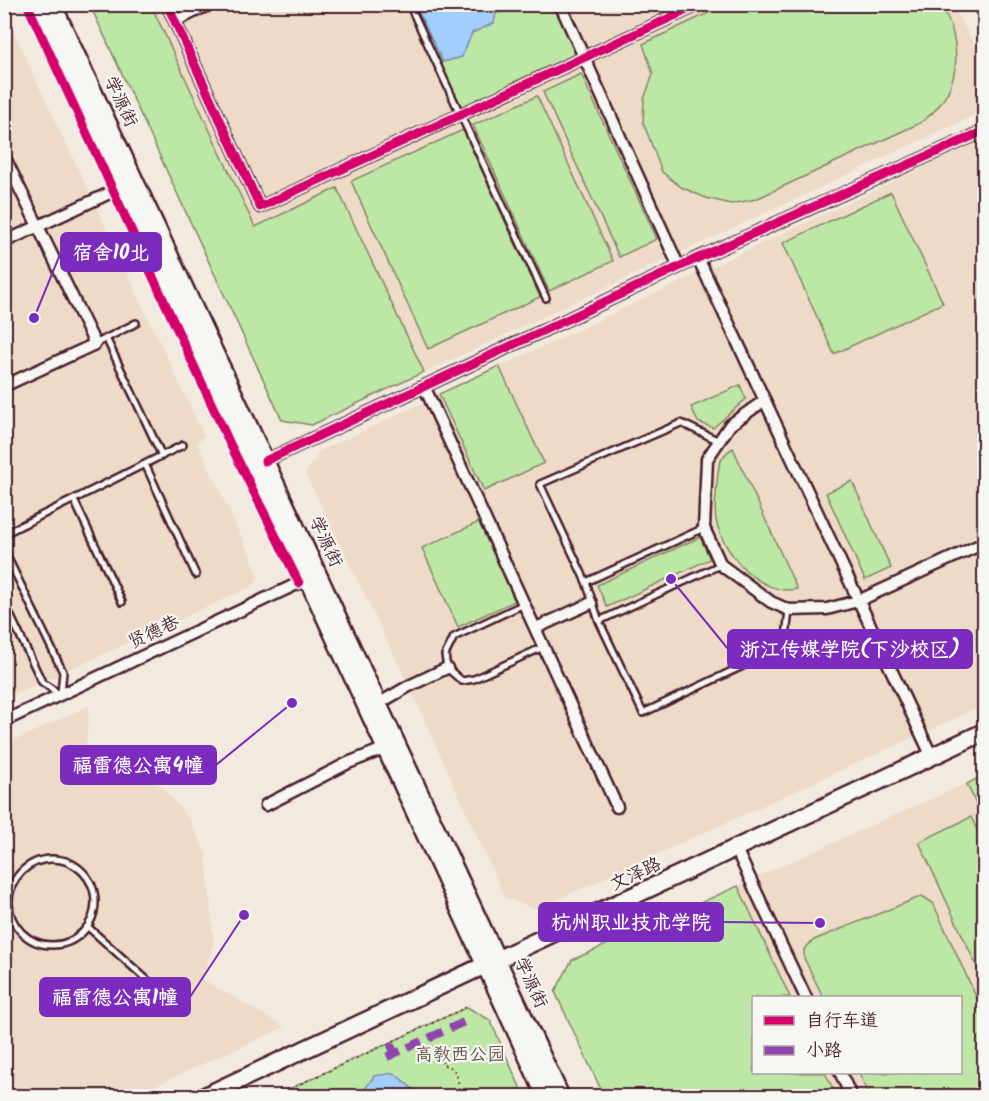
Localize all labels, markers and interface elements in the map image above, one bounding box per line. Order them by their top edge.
street label: 学源街 [95,71,145,133]
callout: 宿舍10北 [61,233,161,271]
text: 宿舍10北 [73,238,149,270]
street label: 学源街 [300,511,350,573]
street label: 贤德巷 [123,608,185,658]
callout: 浙江传媒学院(下沙校区) [728,630,972,668]
text: 浙江传媒学院(下沙校区) [740,635,960,667]
callout: 福雷德公寓4幢 [61,746,216,784]
text: 福雷德公寓4幢 [73,751,203,783]
street label: 文泽路 [605,850,667,900]
callout: 杭州职业技术学院 [539,903,723,941]
text: 杭州职业技术学院 [551,908,711,940]
street label: 学源街 [505,952,555,1014]
callout: 福雷德公寓1幢 [40,978,190,1016]
text: 福雷德公寓1幢 [52,983,178,1015]
legend [752,996,962,1074]
text: 自行车道 [806,1007,878,1036]
text: 小路 [806,1037,842,1066]
park label: 高教西公园 [415,1041,505,1070]

